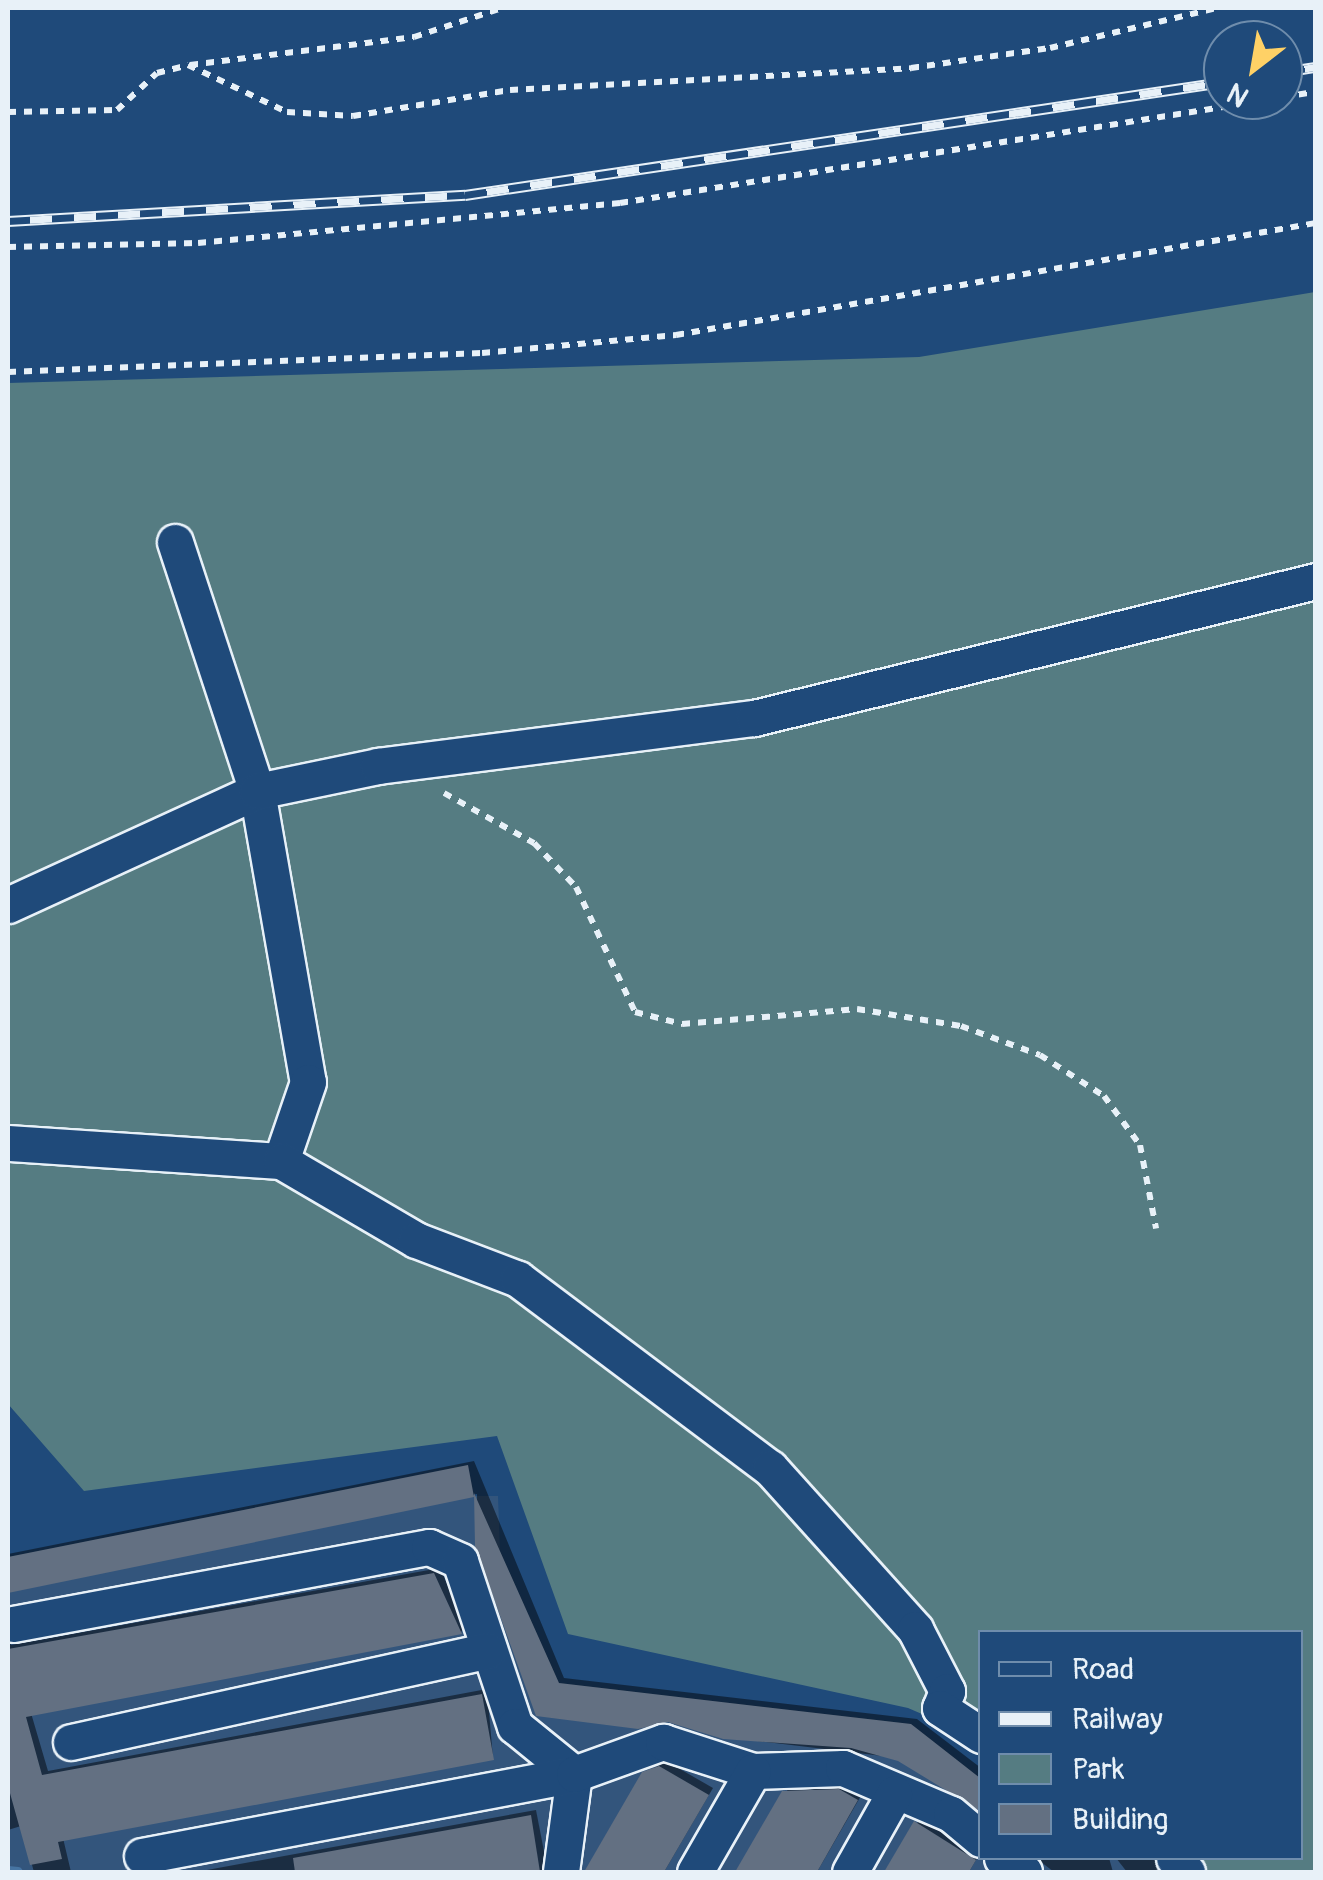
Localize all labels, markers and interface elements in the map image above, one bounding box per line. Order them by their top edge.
north arrow [1203,20,1303,120]
text: N [1221,75,1255,114]
legend [978,1630,1303,1860]
text: Road [1072,1651,1134,1688]
text: Railway [1072,1701,1163,1738]
text: Park [1072,1751,1125,1788]
text: Building [1072,1801,1168,1838]

